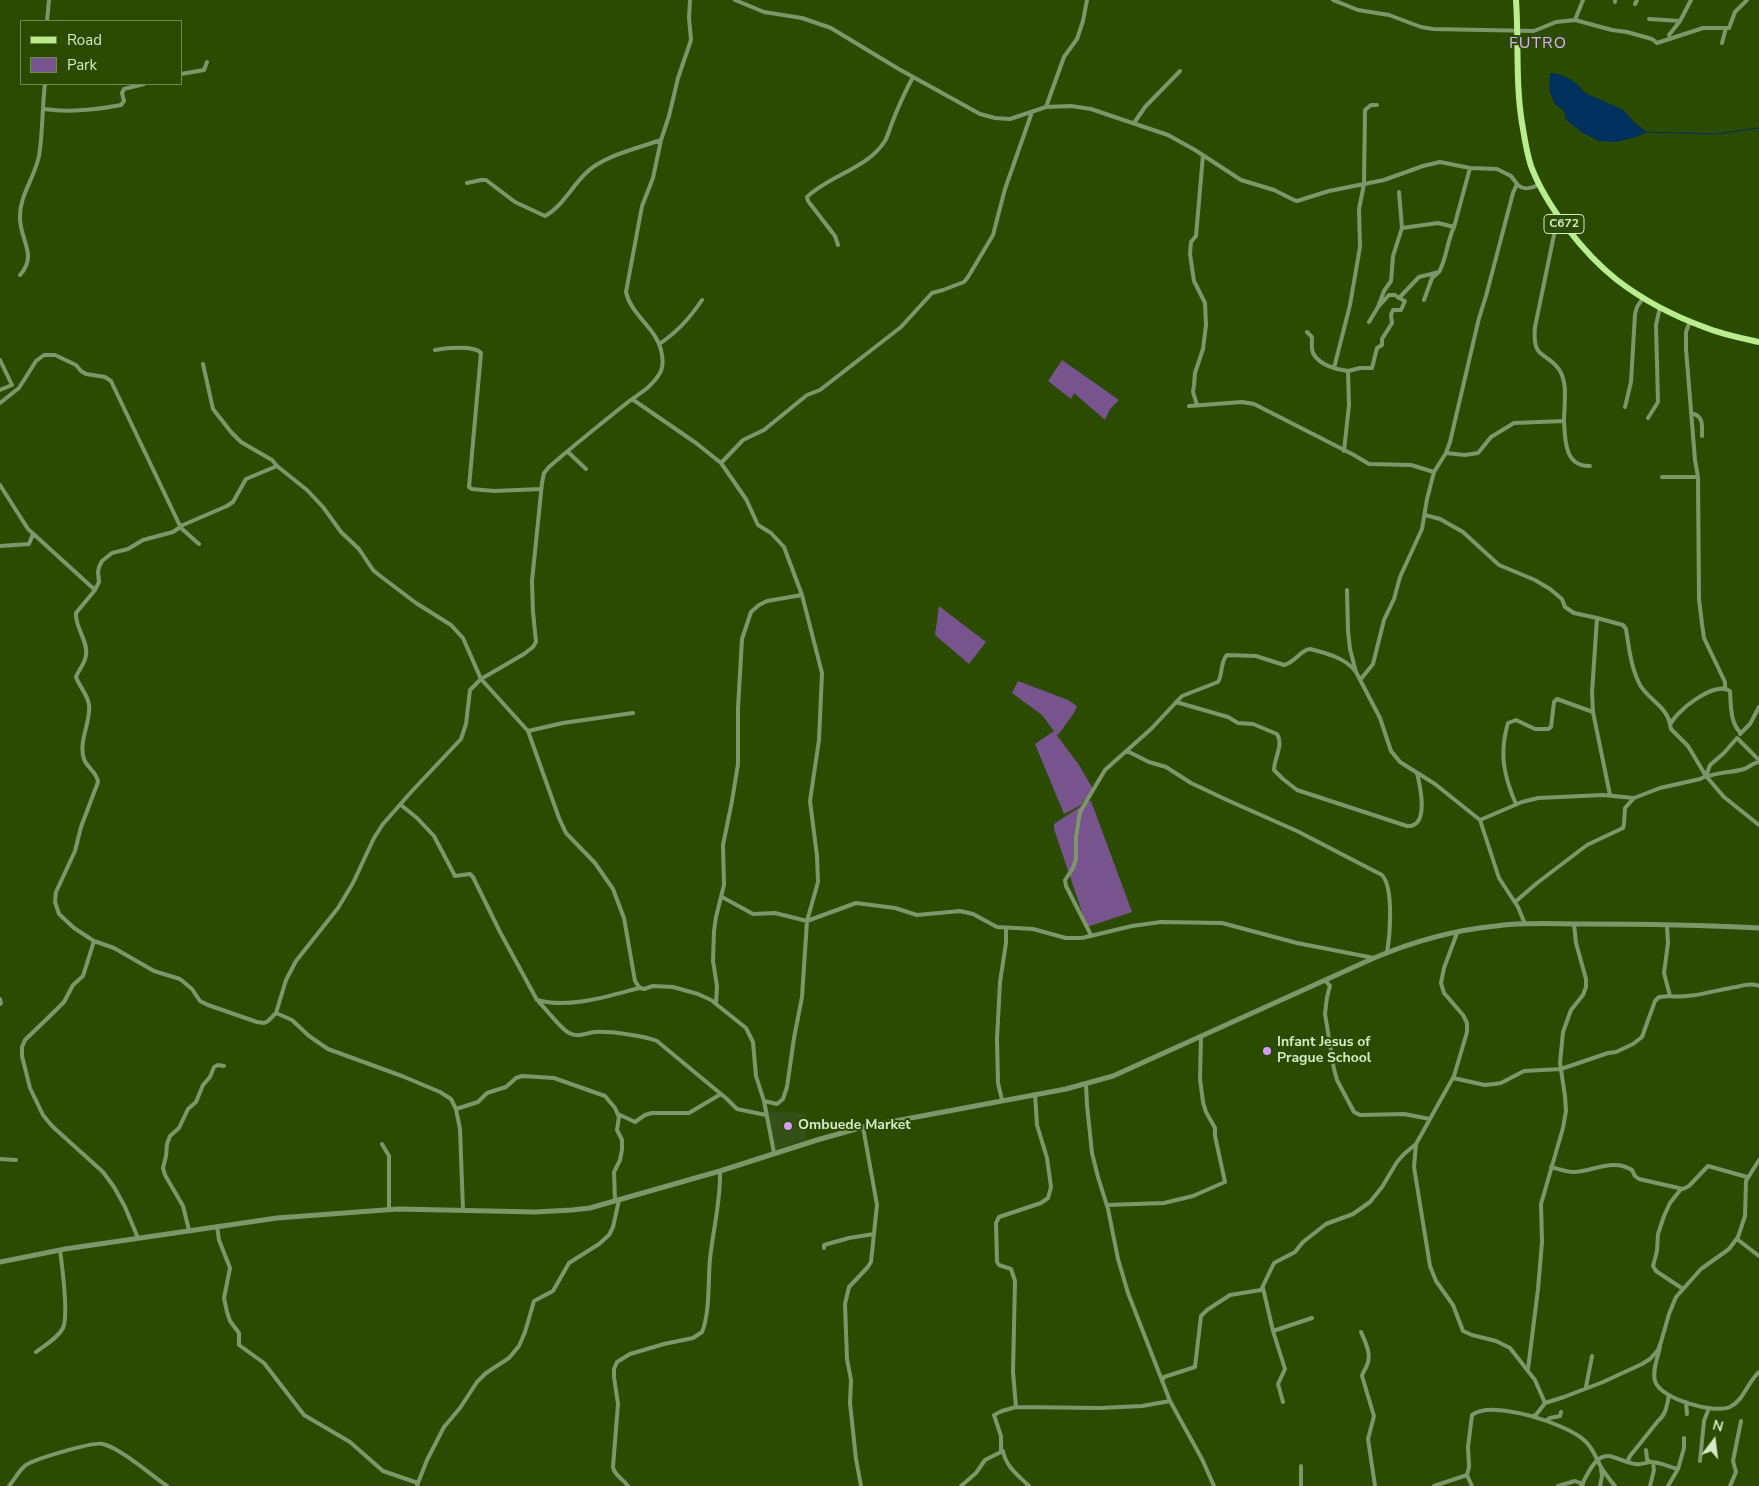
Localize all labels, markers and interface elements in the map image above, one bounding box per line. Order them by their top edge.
legend [20,20,182,85]
text: Road [67,30,102,50]
district label: FUTRO [1508,34,1568,54]
text: Park [67,55,97,75]
road number: C672 [1544,214,1584,233]
place label: Infant Jesus of Prague School [1277,1035,1371,1068]
marker: Infant Jesus of Prague School [1261,1045,1273,1057]
place label: Ombuede Market [798,1118,911,1134]
marker: Ombuede Market [782,1120,794,1132]
text: N [1710,1415,1726,1437]
north arrow [1689,1416,1739,1466]

